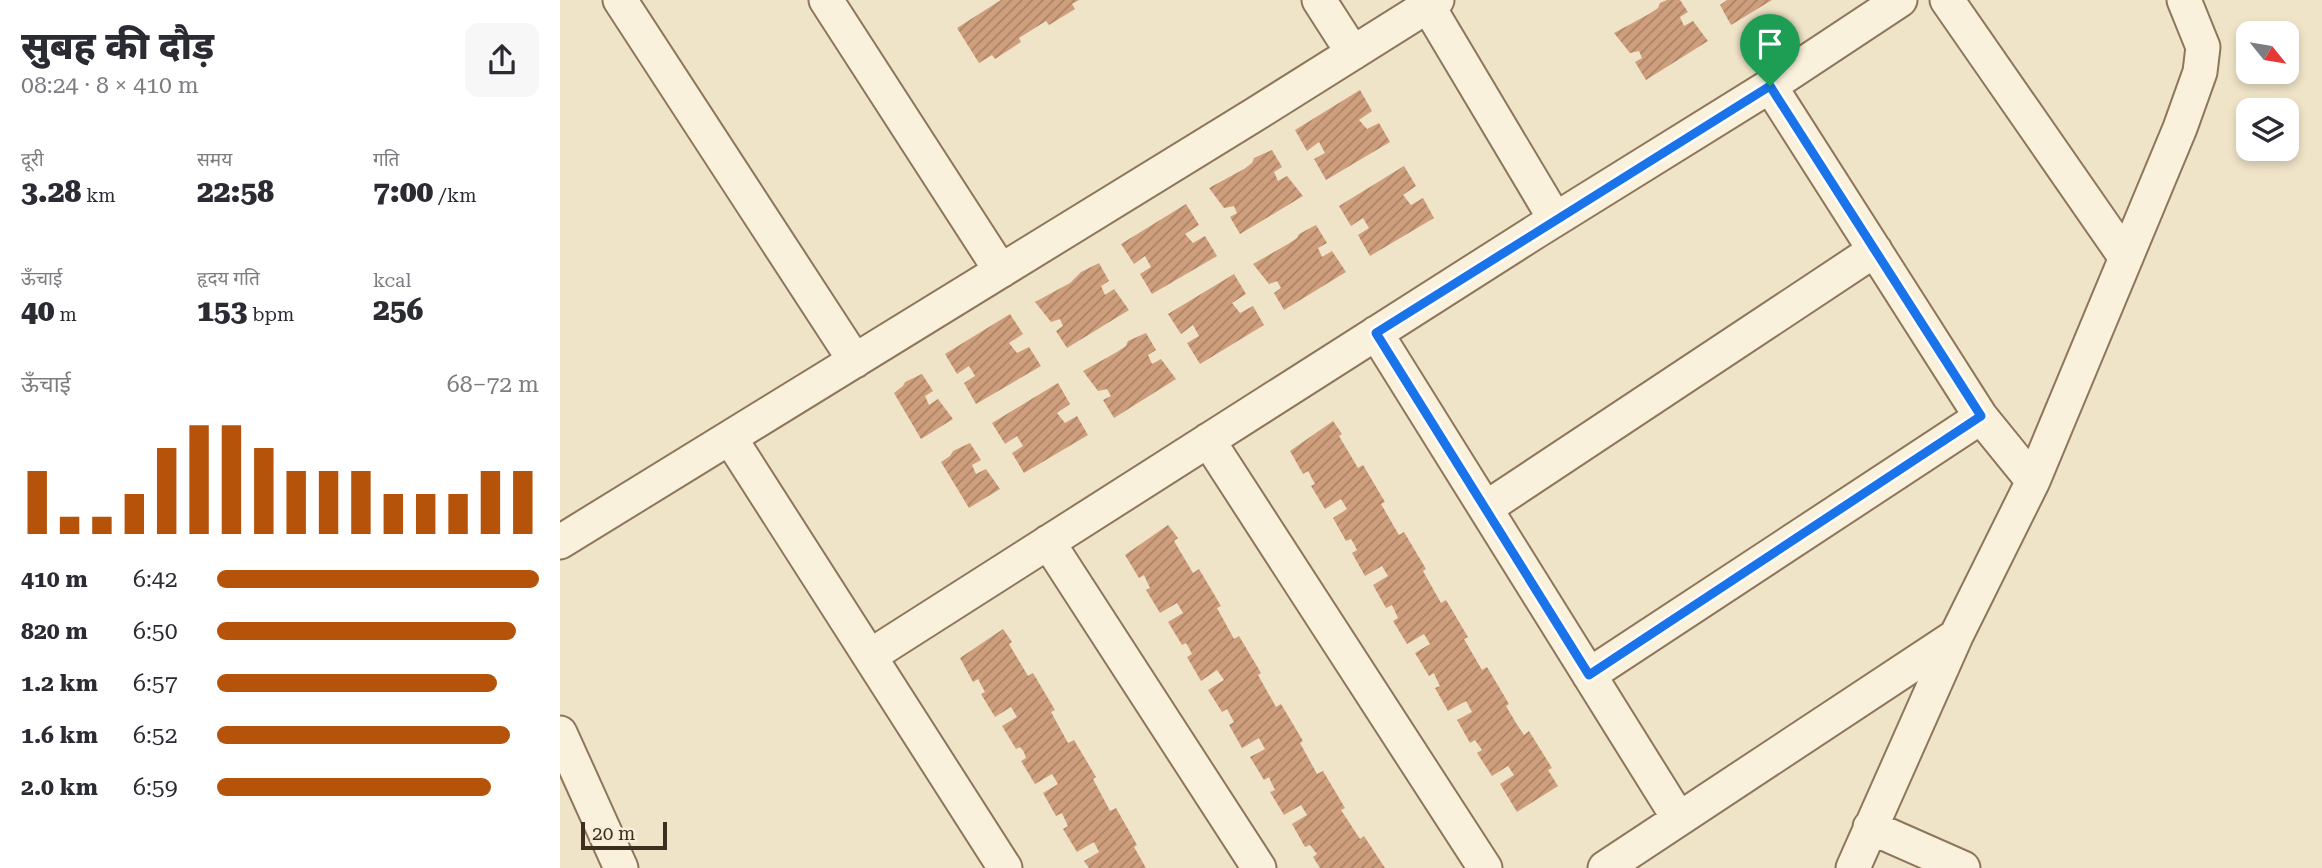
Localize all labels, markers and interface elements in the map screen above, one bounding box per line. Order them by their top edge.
pin [1740,14,1800,86]
north arrow [2236,21,2300,84]
map controls [2236,21,2299,161]
button: share [465,23,539,97]
text: सुबह की दौड़ [21,24,214,68]
icon: arrive [1751,25,1789,63]
text: 08:24 · 8 × 410 m [21,72,199,99]
button: layers [2236,98,2299,161]
text: दूरी [21,148,44,171]
text: समय [197,148,232,171]
text: गति [373,148,399,171]
text: 3.28 [21,174,81,209]
text: 22:58 [197,174,274,209]
text: 7:00 [373,174,433,209]
text: km [81,184,116,207]
text: /km [433,184,477,207]
text: ऊँचाई [21,267,62,290]
text: हृदय गति [197,267,260,290]
text: kcal [373,269,411,292]
text: 256 [373,292,423,327]
text: 40 [21,293,55,328]
text: 153 [197,293,247,328]
text: m [55,303,77,326]
text: bpm [247,303,294,326]
text: ऊँचाई [21,371,71,398]
text: 68–72 m [447,371,539,398]
text: 410 m [21,566,88,593]
text: 6:42 [133,566,178,593]
text: 820 m [21,618,88,645]
text: 6:50 [133,618,178,645]
text: 1.2 km [21,670,98,697]
text: 6:57 [133,670,178,697]
text: 1.6 km [21,722,98,749]
text: 6:52 [133,722,178,749]
text: 2.0 km [21,774,98,801]
text: 6:59 [133,774,178,801]
scale bar [581,819,667,851]
text: 20 m [592,822,635,845]

